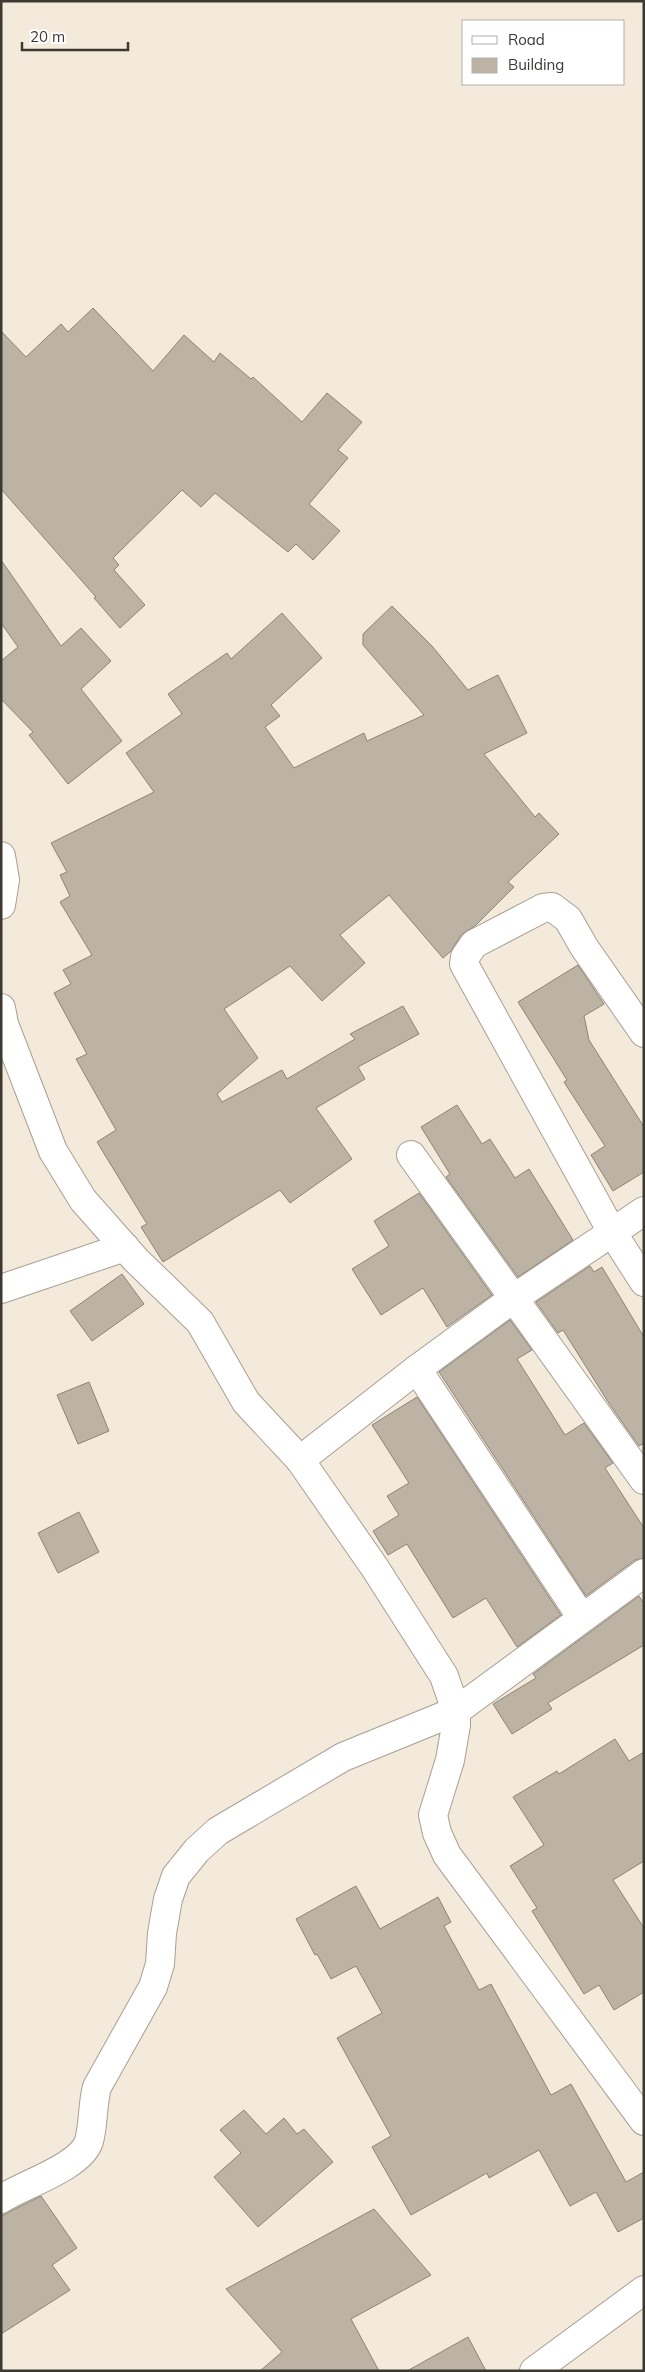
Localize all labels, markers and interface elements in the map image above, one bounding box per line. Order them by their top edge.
scale bar [22,20,129,52]
legend [462,20,625,85]
text: 20 m [30,27,65,46]
text: Road [508,30,545,49]
text: Building [508,55,564,74]

